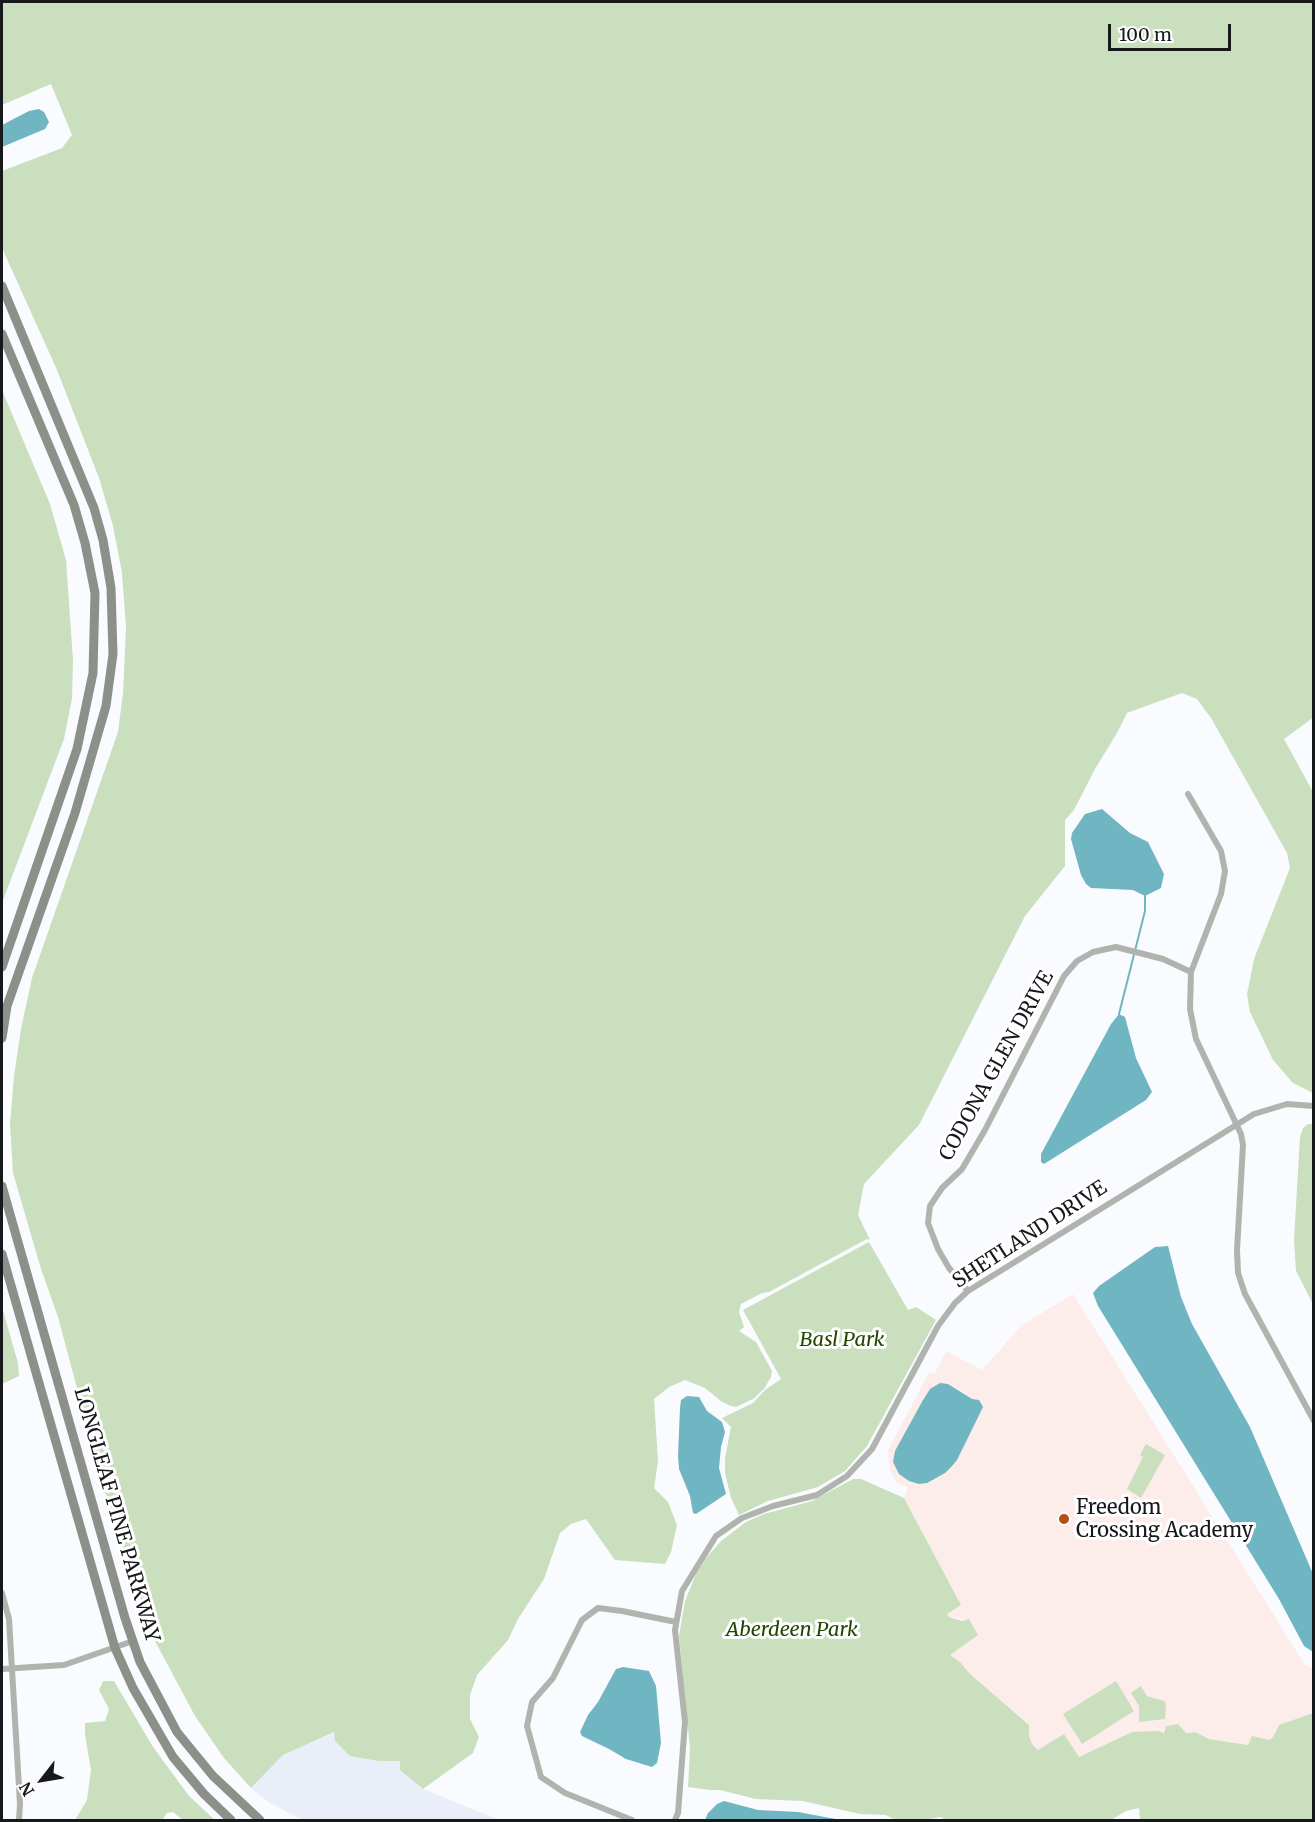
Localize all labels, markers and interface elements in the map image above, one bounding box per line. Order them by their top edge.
scale bar [1111,12,1234,50]
text: 100 m [1119,23,1172,46]
street label: CODONA GLEN DRIVE [935,967,1059,1165]
street label: SHETLAND DRIVE [948,1176,1112,1294]
park label: Basl Park [799,1328,885,1352]
street label: LONGLEAF PINE PARKWAY [68,1385,164,1645]
place label: Freedom Crossing Academy [1076,1496,1253,1543]
marker: Freedom Crossing Academy [1057,1512,1071,1526]
park label: Aberdeen Park [726,1618,858,1642]
north arrow [12,1750,72,1810]
text: N [15,1779,38,1800]

